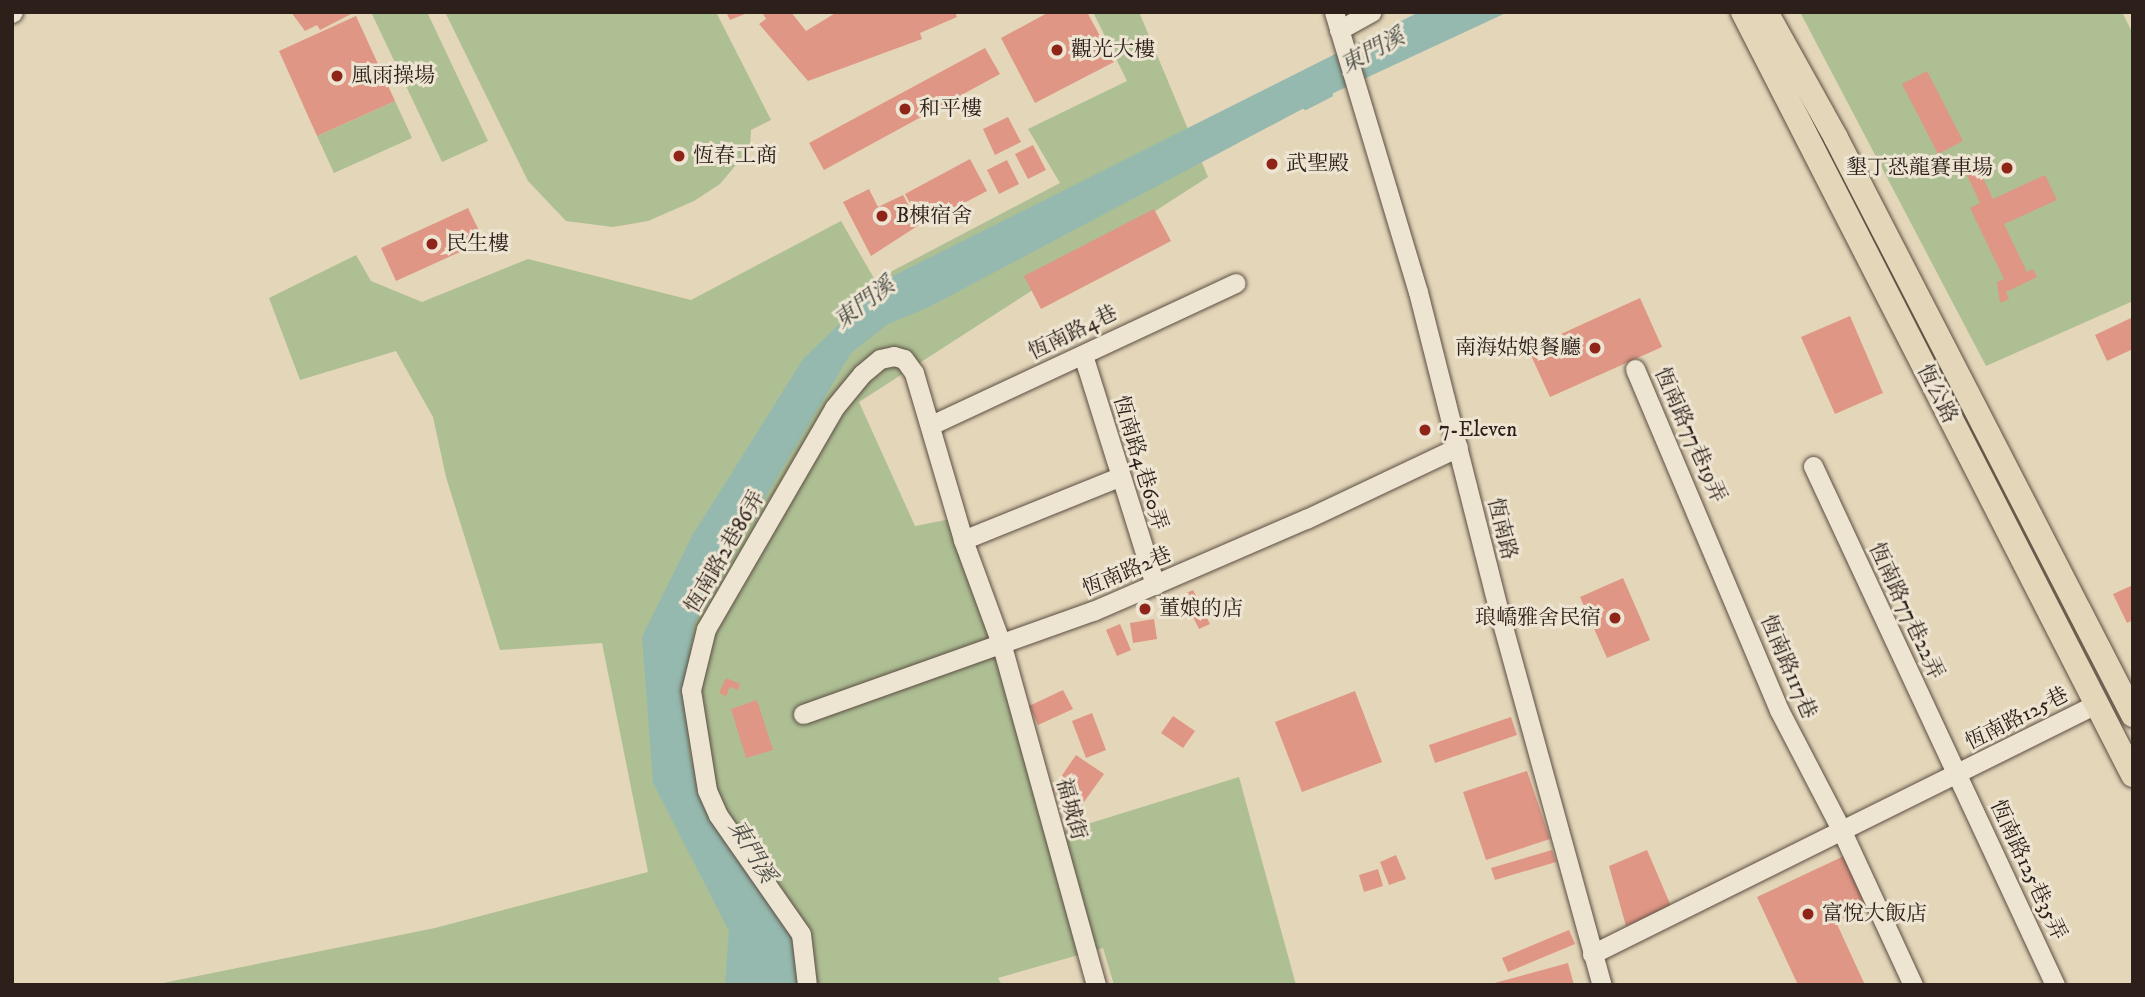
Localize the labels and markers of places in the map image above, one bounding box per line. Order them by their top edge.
place label: 觀光大樓 [1071,37,1155,63]
marker: 觀光大樓 [1049,42,1065,58]
place label: 風雨操場 [351,63,435,89]
marker: 風雨操場 [329,68,345,84]
place label: 和平樓 [919,96,982,122]
marker: 和平樓 [897,101,913,117]
place label: 恆春工商 [693,143,777,169]
marker: 恆春工商 [671,148,687,164]
place label: 武聖殿 [1286,151,1349,177]
place label: 墾丁恐龍賽車場 [1846,155,1993,181]
marker: 武聖殿 [1264,156,1280,172]
marker: 墾丁恐龍賽車場 [1999,160,2015,176]
place label: B棟宿舍 [896,203,972,229]
marker: B棟宿舍 [874,208,890,224]
place label: 民生樓 [446,231,509,257]
marker: 民生樓 [424,236,440,252]
place label: 南海姑娘餐廳 [1455,335,1581,361]
marker: 南海姑娘餐廳 [1587,340,1603,356]
place label: 7-Eleven [1439,417,1517,443]
marker: 7-Eleven [1417,422,1433,438]
place label: 董娘的店 [1159,596,1243,622]
marker: 董娘的店 [1137,601,1153,617]
place label: 琅嶠雅舍民宿 [1475,605,1601,631]
marker: 琅嶠雅舍民宿 [1607,610,1623,626]
place label: 富悅大飯店 [1822,901,1927,927]
marker: 富悅大飯店 [1800,906,1816,922]

